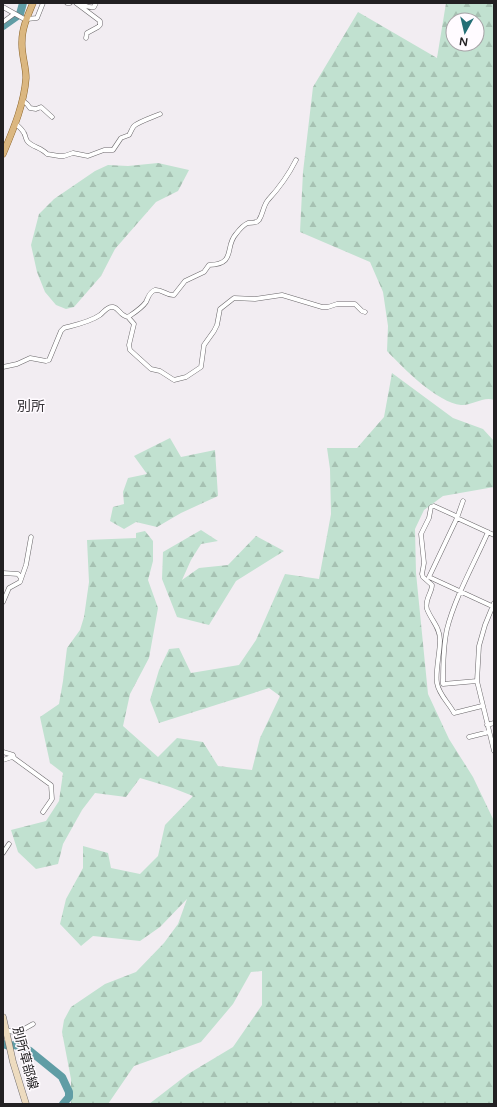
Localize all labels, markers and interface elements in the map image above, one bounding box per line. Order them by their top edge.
north arrow [445,12,485,52]
text: N [458,34,469,48]
district label: 別所 [17,398,45,415]
street label: 別所草部線 [9,1025,41,1091]

